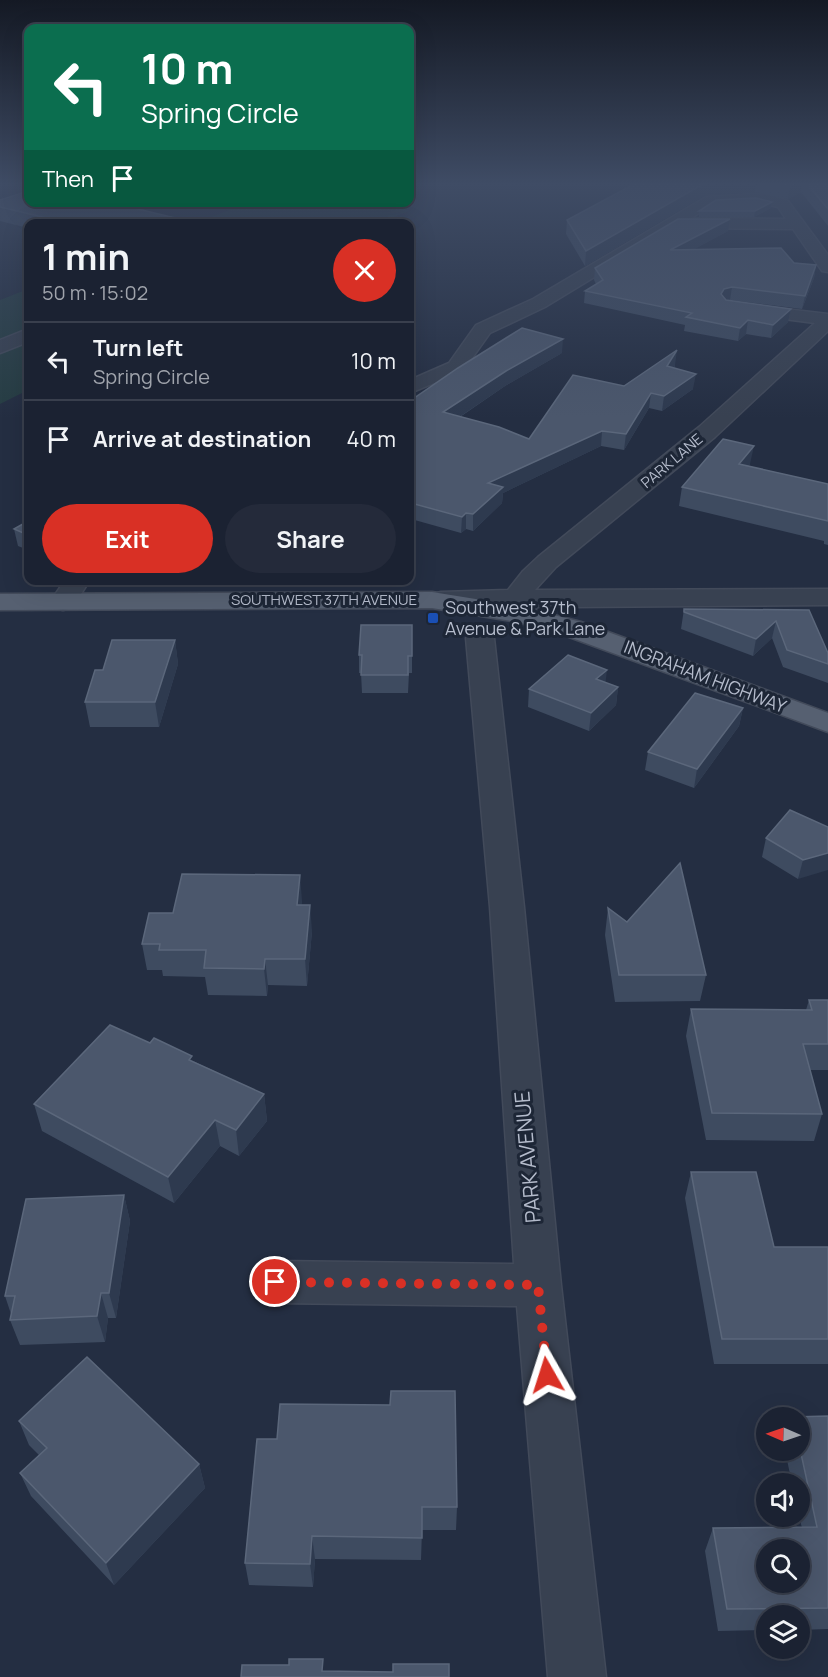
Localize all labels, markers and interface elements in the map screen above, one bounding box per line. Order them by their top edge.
text: 10 m [141,39,233,97]
icon: left [42,48,120,126]
text: Spring Circle [141,94,299,131]
icon: arrive [106,162,139,195]
text: Then [42,164,94,194]
text: 1 min [42,232,130,281]
button: close [333,239,396,302]
text: 50 m · 15:02 [42,279,148,306]
text: Turn left [93,333,183,363]
icon: left [42,345,75,378]
text: 10 m [351,346,396,376]
text: Spring Circle [93,363,210,390]
icon: arrive [42,423,75,456]
text: Arrive at destination [93,424,311,454]
text: 40 m [347,424,396,454]
street label: PARK LANE [636,429,707,493]
button: Exit [42,504,213,573]
button: Share [225,504,396,573]
street label: SOUTHWEST 37TH AVENUE [231,589,417,610]
place label: Southwest 37th Avenue & Park Lane [445,595,605,640]
marker: Southwest 37th Avenue & Park Lane [426,611,440,625]
street label: INGRAHAM HIGHWAY [621,634,791,718]
street label: PARK AVENUE [507,1090,547,1224]
pin [249,1256,300,1307]
icon: arrive [258,1265,291,1298]
position arrow [515,1343,579,1407]
north arrow [756,1407,810,1461]
map controls [756,1407,810,1659]
button: sound [756,1473,810,1527]
button: search [756,1539,810,1593]
button: layers [756,1605,810,1659]

